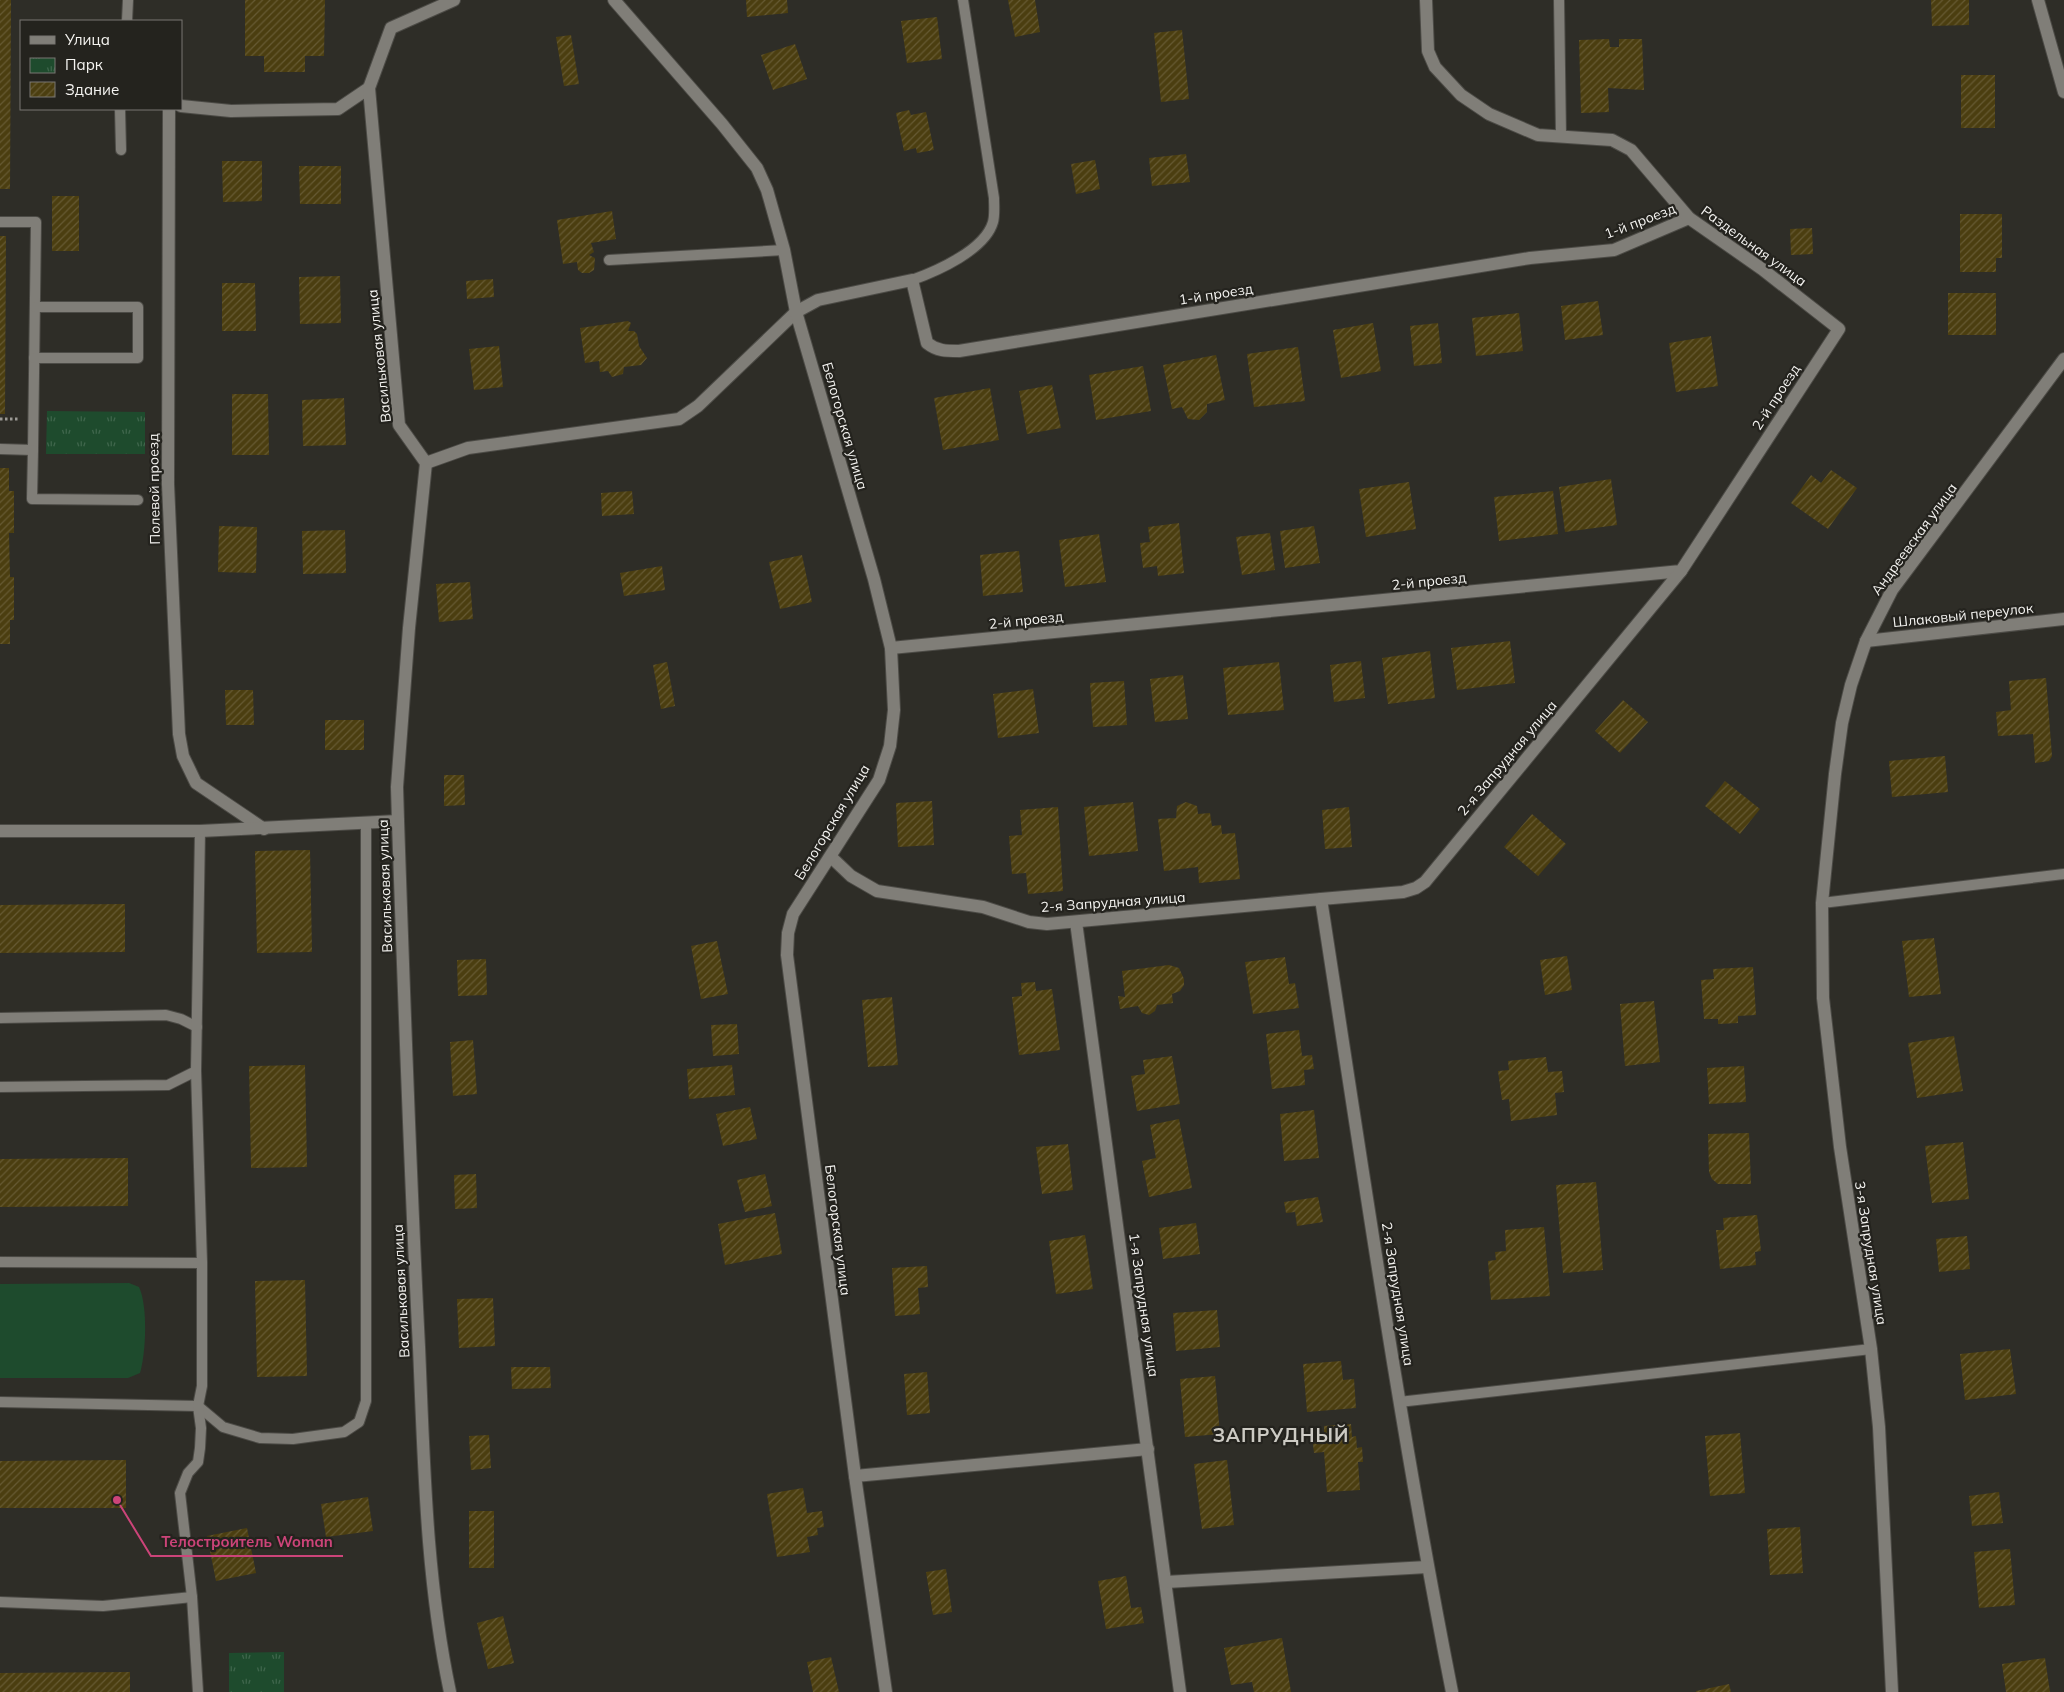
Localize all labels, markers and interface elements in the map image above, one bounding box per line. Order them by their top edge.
legend [20,20,182,110]
text: Улица [64,30,110,49]
text: Парк [65,55,104,74]
text: Здание [65,80,119,99]
street label: 1-й проезд [1602,199,1679,243]
street label: Раздельная улица [1698,202,1810,290]
street label: 1-й проезд [1178,279,1255,309]
street label: Васильковая улица [363,289,395,423]
street label: Белогорская улица [818,360,872,492]
street label: 2-й проезд [1748,360,1804,433]
street label: Полевой проезд [144,433,164,545]
street label: Андреевская улица [1867,479,1961,599]
street label: 2-й проезд [1391,568,1468,594]
street label: Шлаковый переулок [1892,599,2035,631]
street label: 2-й проезд [988,607,1065,633]
street label: 2-я Запрудная улица [1453,697,1561,819]
street label: Белогорская улица [790,761,874,883]
street label: Васильковая улица [374,819,396,953]
street label: 2-я Запрудная улица [1040,888,1186,916]
street label: Белогорская улица [821,1164,855,1296]
street label: 3-я Запрудная улица [1851,1180,1891,1326]
street label: 2-я Запрудная улица [1378,1221,1418,1367]
street label: Васильковая улица [389,1224,413,1358]
street label: 1-я Запрудная улица [1125,1232,1163,1378]
district label: ЗАПРУДНЫЙ [1213,1423,1349,1447]
callout: Телостроитель Woman [151,1526,343,1556]
text: Телостроитель Woman [161,1532,333,1551]

